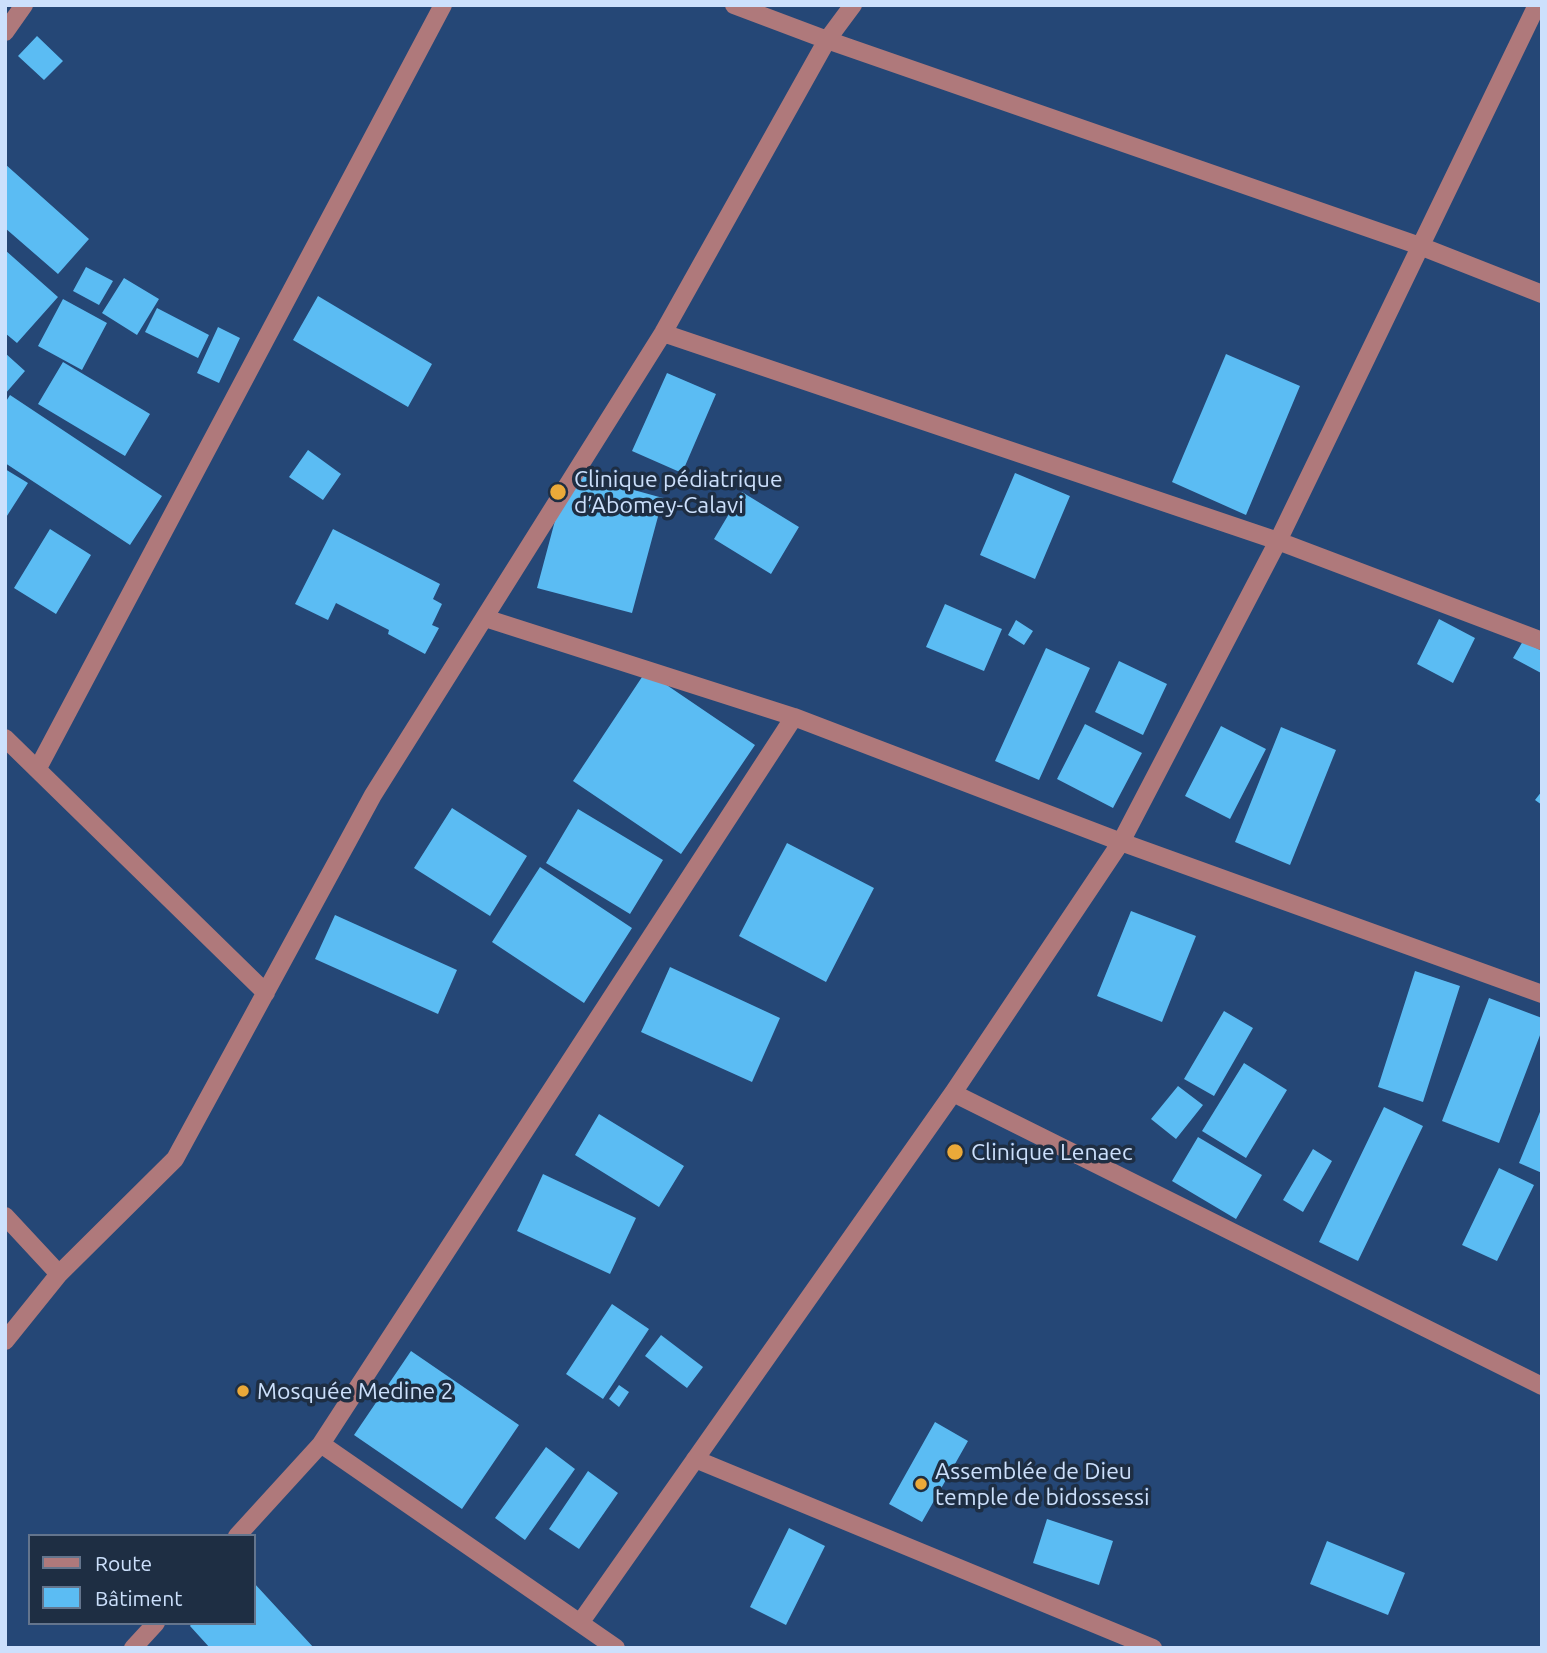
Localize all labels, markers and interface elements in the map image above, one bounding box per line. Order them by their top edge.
place label: Clinique pédiatrique d’Abomey-Calavi [574,465,783,519]
marker: Clinique pédiatrique d’Abomey-Calavi [548,482,568,502]
place label: Clinique Lenaec [971,1138,1133,1166]
marker: Clinique Lenaec [945,1142,965,1162]
place label: Mosquée Medine 2 [257,1377,453,1405]
marker: Mosquée Medine 2 [235,1383,251,1399]
place label: Assemblée de Dieu temple de bidossessi [935,1457,1150,1511]
marker: Assemblée de Dieu temple de bidossessi [913,1476,929,1492]
legend [28,1534,256,1625]
text: Route [95,1551,152,1575]
text: Bâtiment [95,1586,182,1610]

